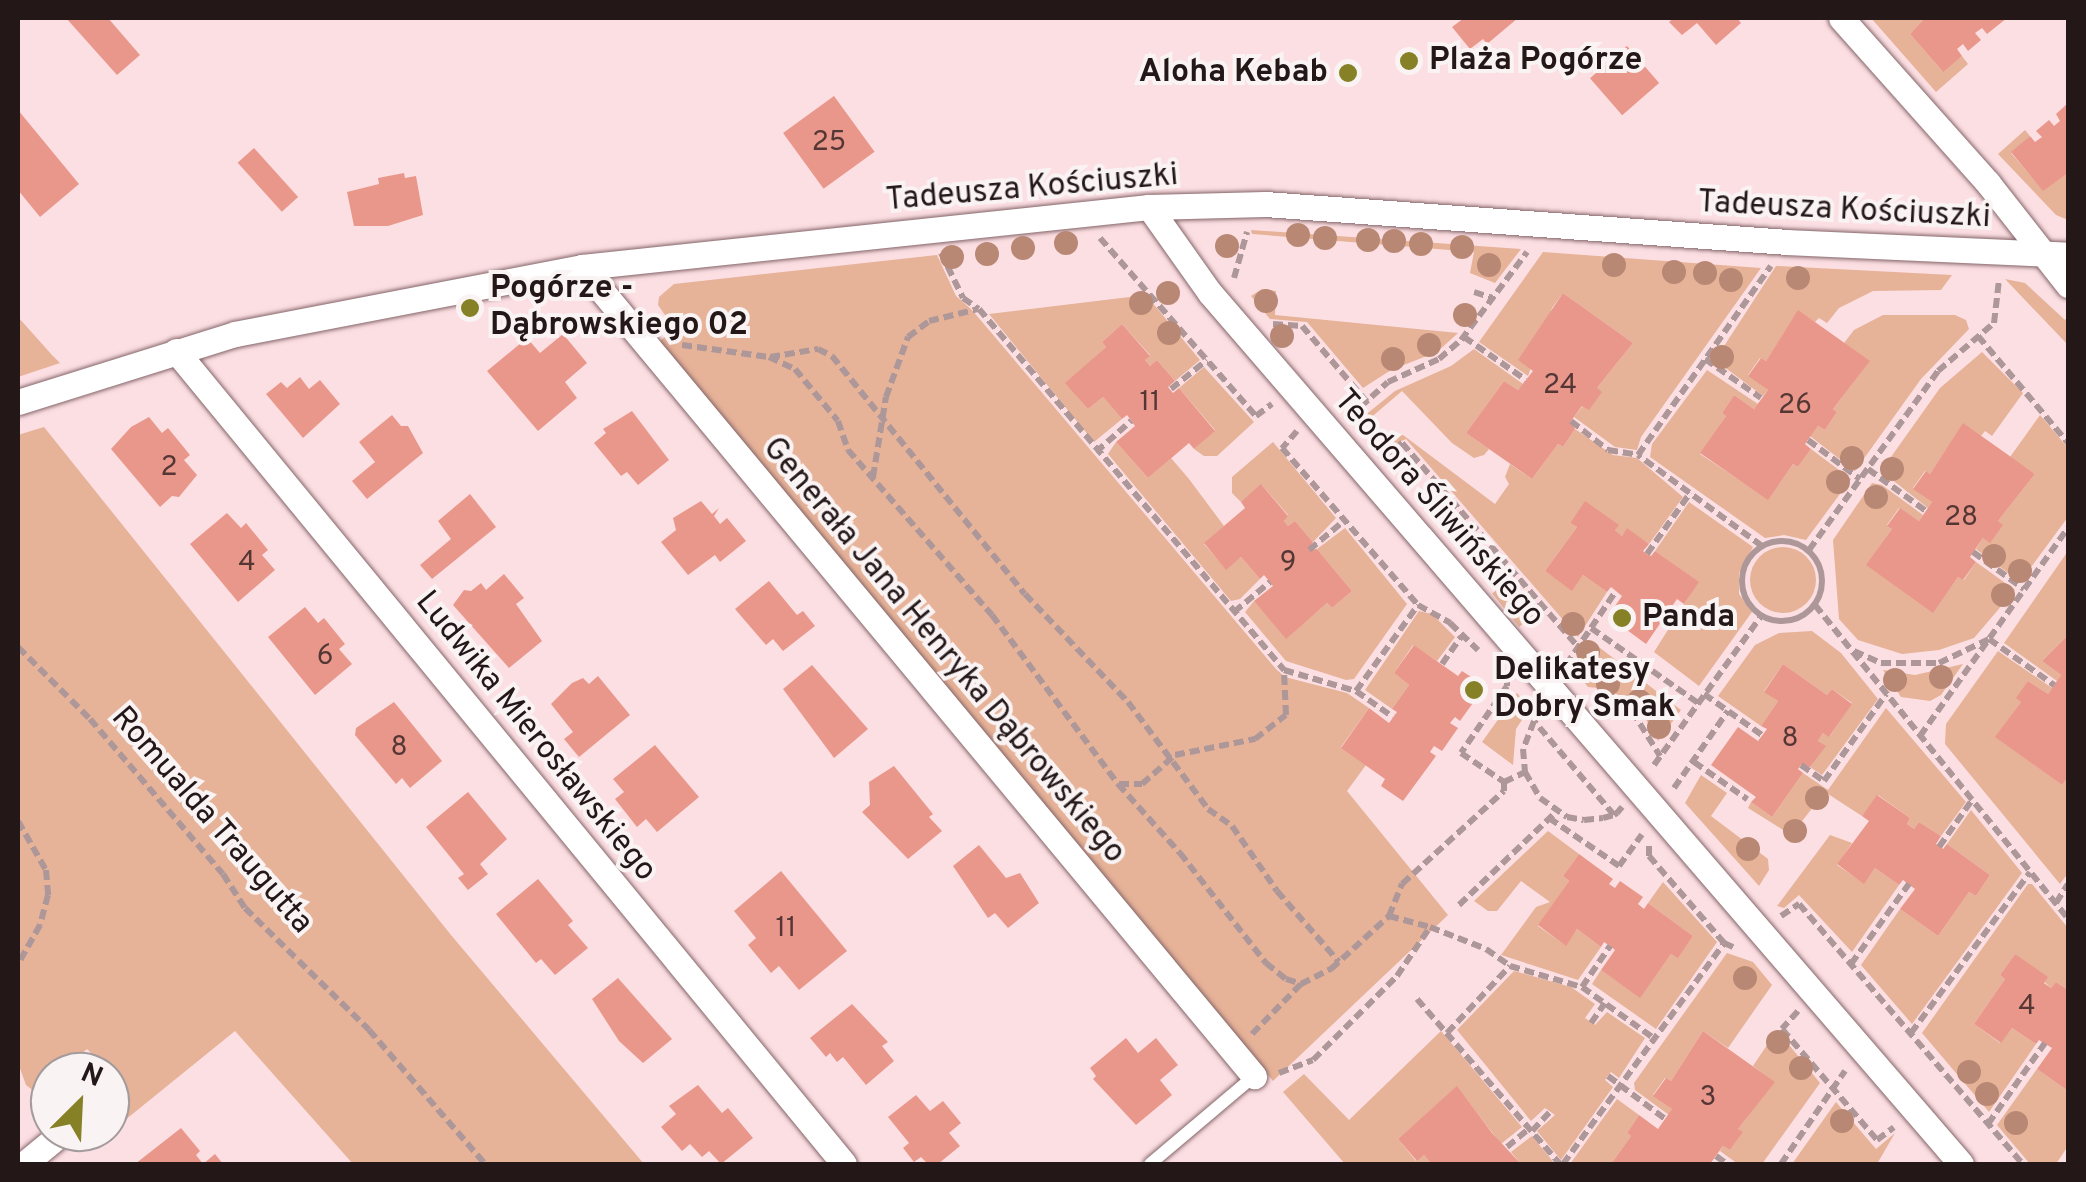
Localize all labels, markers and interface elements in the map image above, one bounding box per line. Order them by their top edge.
place label: Plaża Pogórze [1429,42,1642,80]
marker: Plaża Pogórze [1398,50,1420,72]
place label: Aloha Kebab [1139,54,1328,92]
marker: Aloha Kebab [1337,62,1359,84]
house number: 25 [812,126,846,160]
street label: Tadeusza Kościuszki [884,157,1180,221]
street label: Tadeusza Kościuszki [1697,184,1991,238]
place label: Pogórze - Dąbrowskiego 02 [490,271,748,346]
marker: Pogórze - Dąbrowskiego 02 [459,297,481,319]
house number: 24 [1543,369,1577,403]
street label: Teodora Śliwińskiego [1324,382,1552,636]
house number: 11 [1140,386,1160,420]
house number: 26 [1778,389,1812,423]
street label: Generała Jana Henryka Dąbrowskiego [753,430,1133,872]
house number: 2 [160,451,178,485]
house number: 28 [1944,501,1978,535]
house number: 4 [238,546,256,580]
house number: 9 [1280,546,1296,580]
street label: Ludwika Mierosławskiego [406,584,664,890]
place label: Panda [1642,599,1735,637]
marker: Panda [1611,607,1633,629]
house number: 6 [317,640,333,674]
place label: Delikatesy Dobry Smak [1494,653,1676,728]
marker: Delikatesy Dobry Smak [1463,679,1485,701]
street label: Romualda Traugutta [101,699,321,943]
house number: 8 [1781,722,1799,756]
house number: 8 [390,731,408,765]
house number: 11 [776,912,796,946]
house number: 4 [2018,990,2036,1024]
north arrow [30,1052,130,1152]
text: N [75,1056,108,1097]
house number: 3 [1700,1081,1716,1115]

